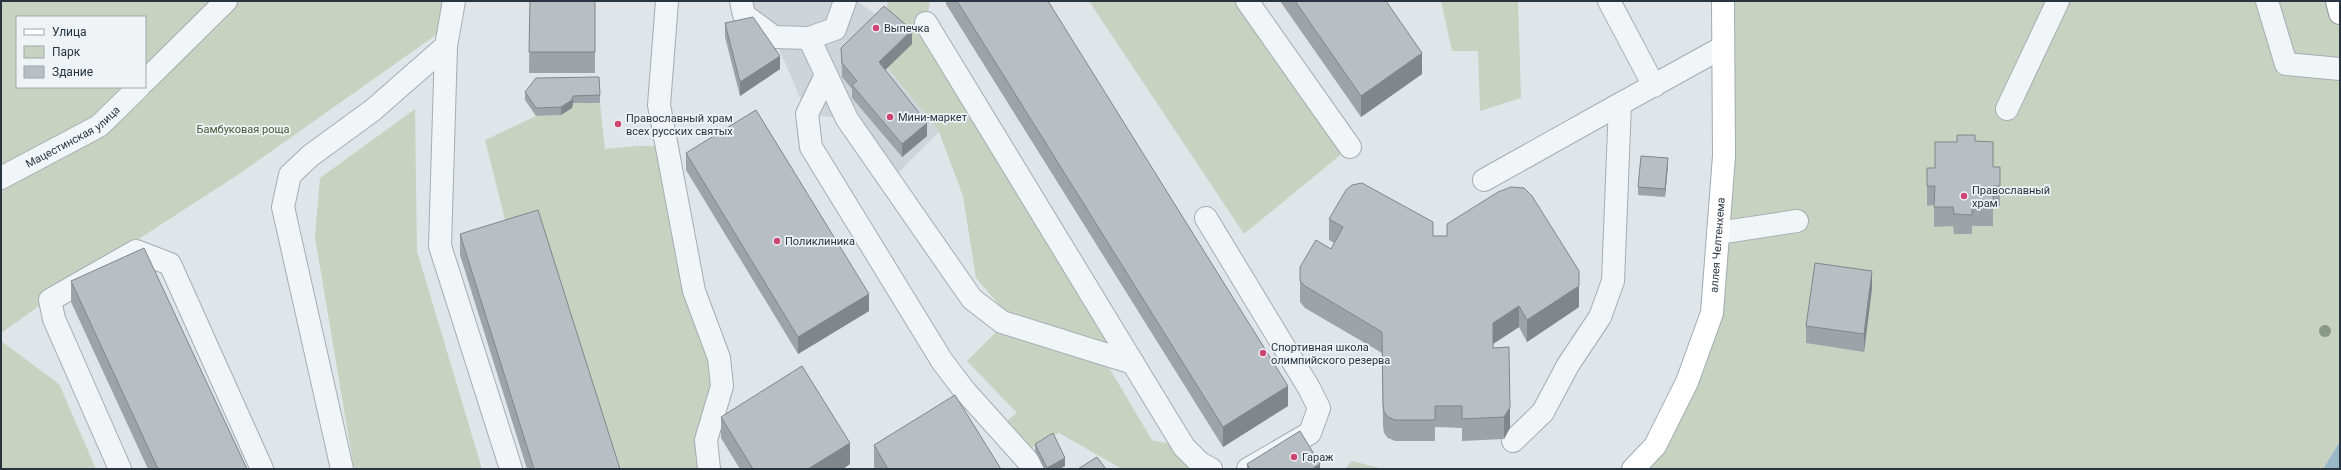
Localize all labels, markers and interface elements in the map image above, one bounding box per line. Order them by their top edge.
legend [16,16,146,88]
place label: Выпечка [884,22,930,35]
marker: Выпечка [871,23,881,33]
text: Улица [52,25,87,39]
text: Парк [52,45,81,59]
text: Здание [52,65,93,79]
street label: Мацестинская улица [23,103,122,170]
place label: Мини-маркет [898,111,968,124]
place label: Православный храм всех русских святых [626,112,733,138]
marker: Мини-маркет [885,112,895,122]
marker: Православный храм всех русских святых [613,119,623,129]
park label: Бамбуковая роща [196,123,290,136]
place label: Православный храм [1972,184,2050,210]
marker: Православный храм [1959,191,1969,201]
street label: аллея Челтенхема [1707,197,1727,293]
place label: Поликлиника [785,235,855,248]
marker: Поликлиника [772,236,782,246]
place label: Спортивная школа олимпийского резерва [1271,341,1390,367]
marker: Спортивная школа олимпийского резерва [1258,348,1268,358]
place label: Гараж [1302,451,1334,464]
marker: Гараж [1289,452,1299,462]

